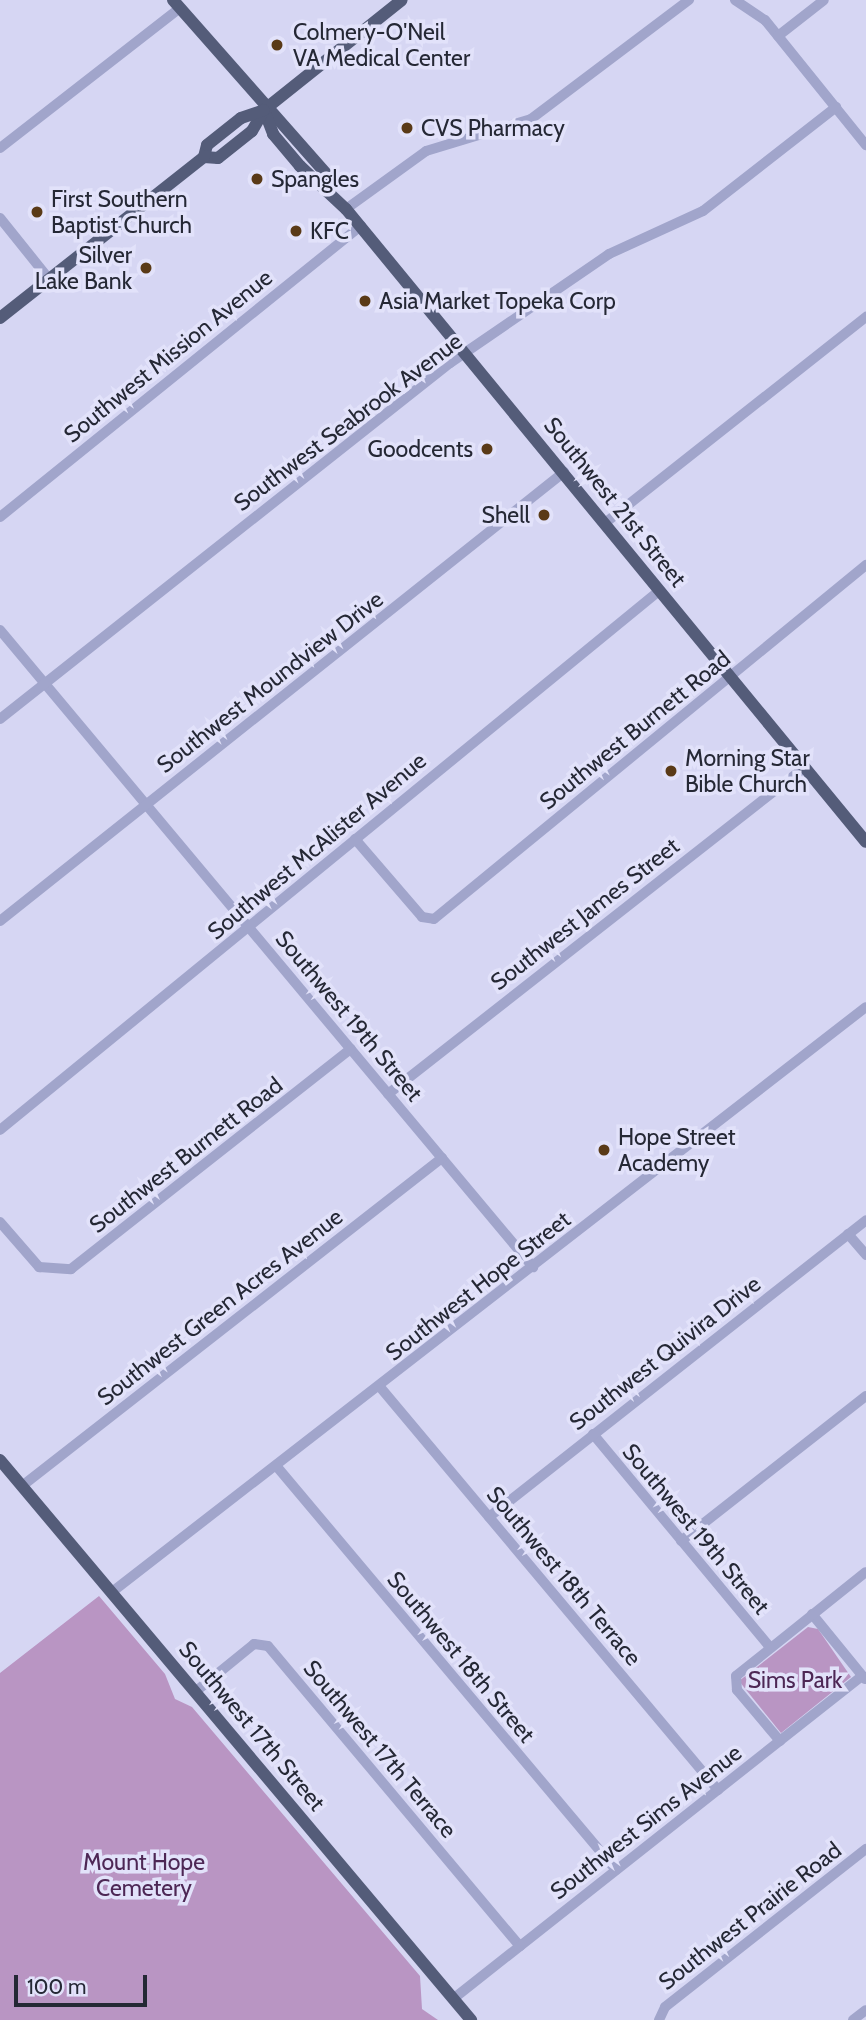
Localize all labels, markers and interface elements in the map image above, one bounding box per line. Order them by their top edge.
place label: Colmery-O'Neil VA Medical Center [293,18,470,72]
marker: Colmery-O'Neil VA Medical Center [267,35,287,55]
place label: CVS Pharmacy [421,114,565,142]
marker: CVS Pharmacy [399,120,415,136]
place label: Spangles [271,165,359,193]
marker: Spangles [249,171,265,187]
place label: First Southern Baptist Church [51,185,192,239]
marker: First Southern Baptist Church [29,204,45,220]
place label: KFC [310,217,349,245]
marker: KFC [288,223,304,239]
place label: Silver Lake Bank [35,241,132,295]
marker: Silver Lake Bank [138,260,154,276]
street label: Southwest Mission Avenue [58,264,278,448]
place label: Asia Market Topeka Corp [379,287,616,315]
marker: Asia Market Topeka Corp [357,293,373,309]
street label: Southwest Seabrook Avenue [228,327,468,517]
street label: Southwest 21st Street [538,412,692,592]
place label: Goodcents [368,435,473,463]
marker: Goodcents [479,441,495,457]
place label: Shell [482,501,530,529]
marker: Shell [536,507,552,523]
street label: Southwest Moundview Drive [152,585,388,779]
street label: Southwest Burnett Road [534,645,736,815]
place label: Morning Star Bible Church [685,744,810,798]
street label: Southwest McAlister Avenue [202,747,432,945]
marker: Morning Star Bible Church [663,763,679,779]
street label: Southwest James Street [485,832,685,996]
street label: Southwest 19th Street [270,925,428,1107]
street label: Southwest Burnett Road [84,1071,288,1239]
place label: Hope Street Academy [618,1123,735,1177]
marker: Hope Street Academy [596,1142,612,1158]
street label: Southwest Green Acres Avenue [92,1203,348,1411]
street label: Southwest Hope Street [380,1205,576,1367]
street label: Southwest Quivira Drive [564,1270,766,1436]
street label: Southwest 19th Street [617,1438,775,1620]
street label: Southwest 18th Terrace [481,1481,647,1671]
street label: Southwest 18th Street [381,1566,541,1748]
street label: Southwest 17th Street [173,1636,331,1816]
street label: Southwest 17th Terrace [298,1655,462,1843]
park label: Sims Park [748,1666,842,1694]
street label: Southwest Sims Avenue [545,1739,747,1905]
street label: Southwest Prairie Road [653,1836,847,1996]
park label: Mount Hope Cemetery [83,1848,205,1902]
scale bar [18,1960,150,2004]
text: 100 m [27,1974,86,1999]

